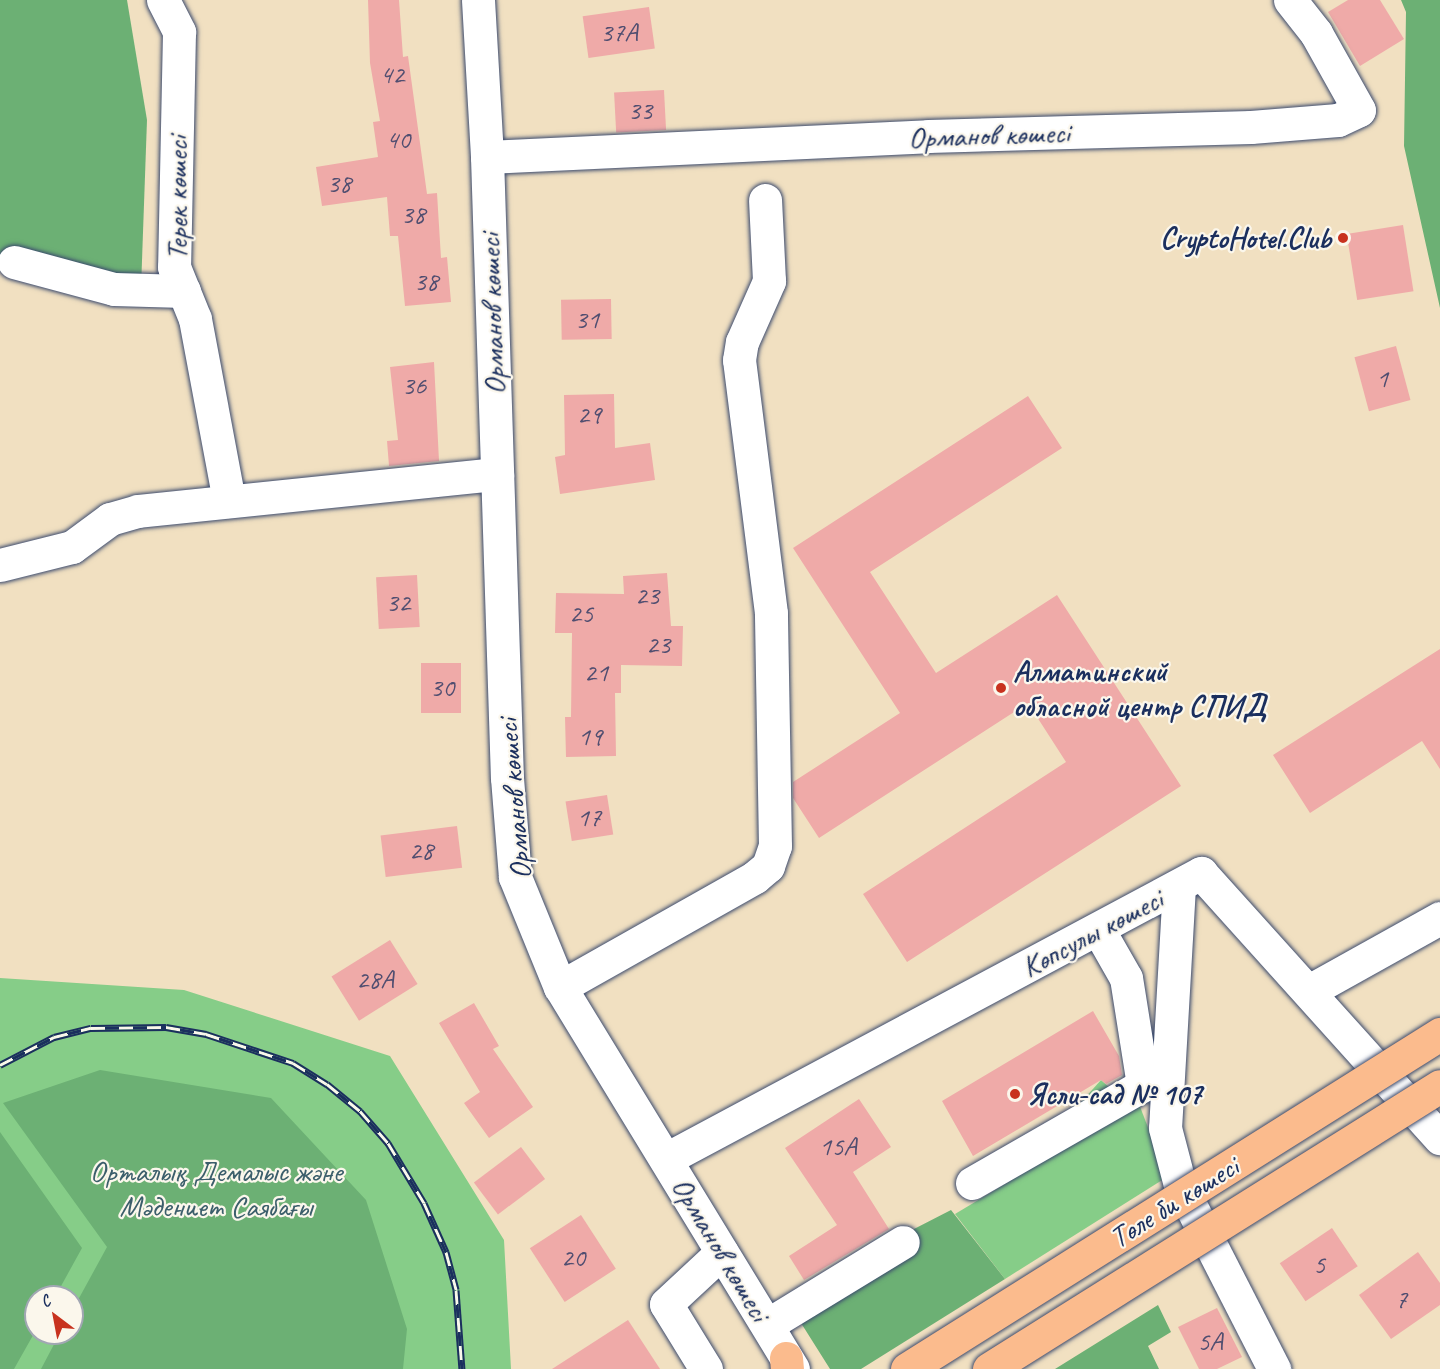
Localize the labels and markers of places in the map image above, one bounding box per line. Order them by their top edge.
place label: CryptoHotel.Club [1160,220,1331,256]
marker: CryptoHotel.Club [1336,231,1350,245]
place label: Алматинский обласной центр СПИД [1013,653,1266,724]
marker: Алматинский обласной центр СПИД [994,681,1008,695]
place label: Ясли-сад № 107 [1027,1076,1202,1112]
marker: Ясли-сад № 107 [1008,1087,1022,1101]

